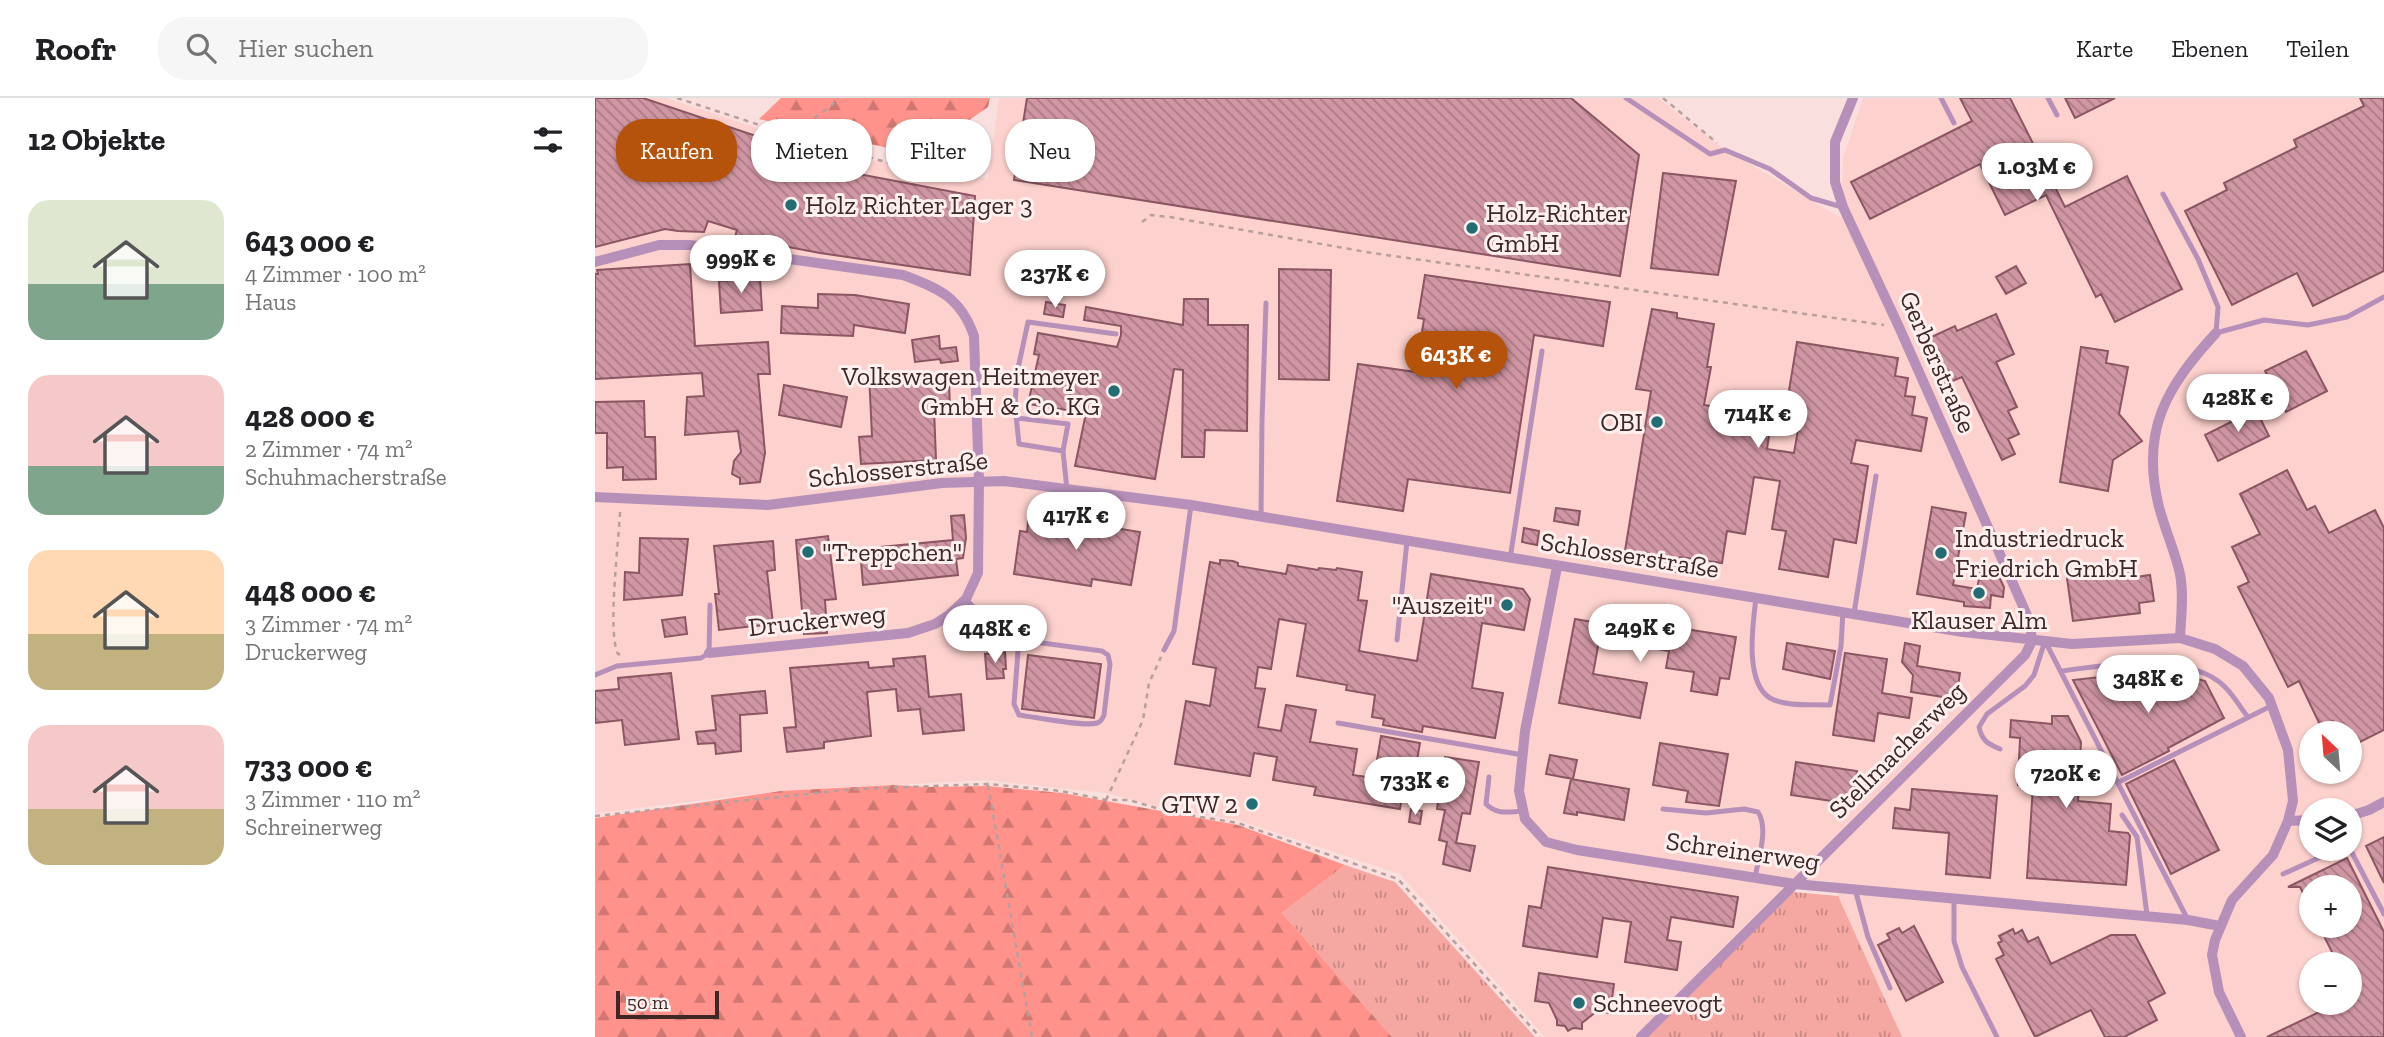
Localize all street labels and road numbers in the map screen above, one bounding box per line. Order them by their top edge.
street label: Gerberstraße [1893,286,1983,438]
street label: Schlosserstraße [807,444,989,494]
street label: Schlosserstraße [1538,525,1722,585]
street label: Druckerweg [747,597,887,643]
street label: Stellmacherweg [1822,675,1972,825]
street label: Schreinerweg [1664,824,1822,878]

